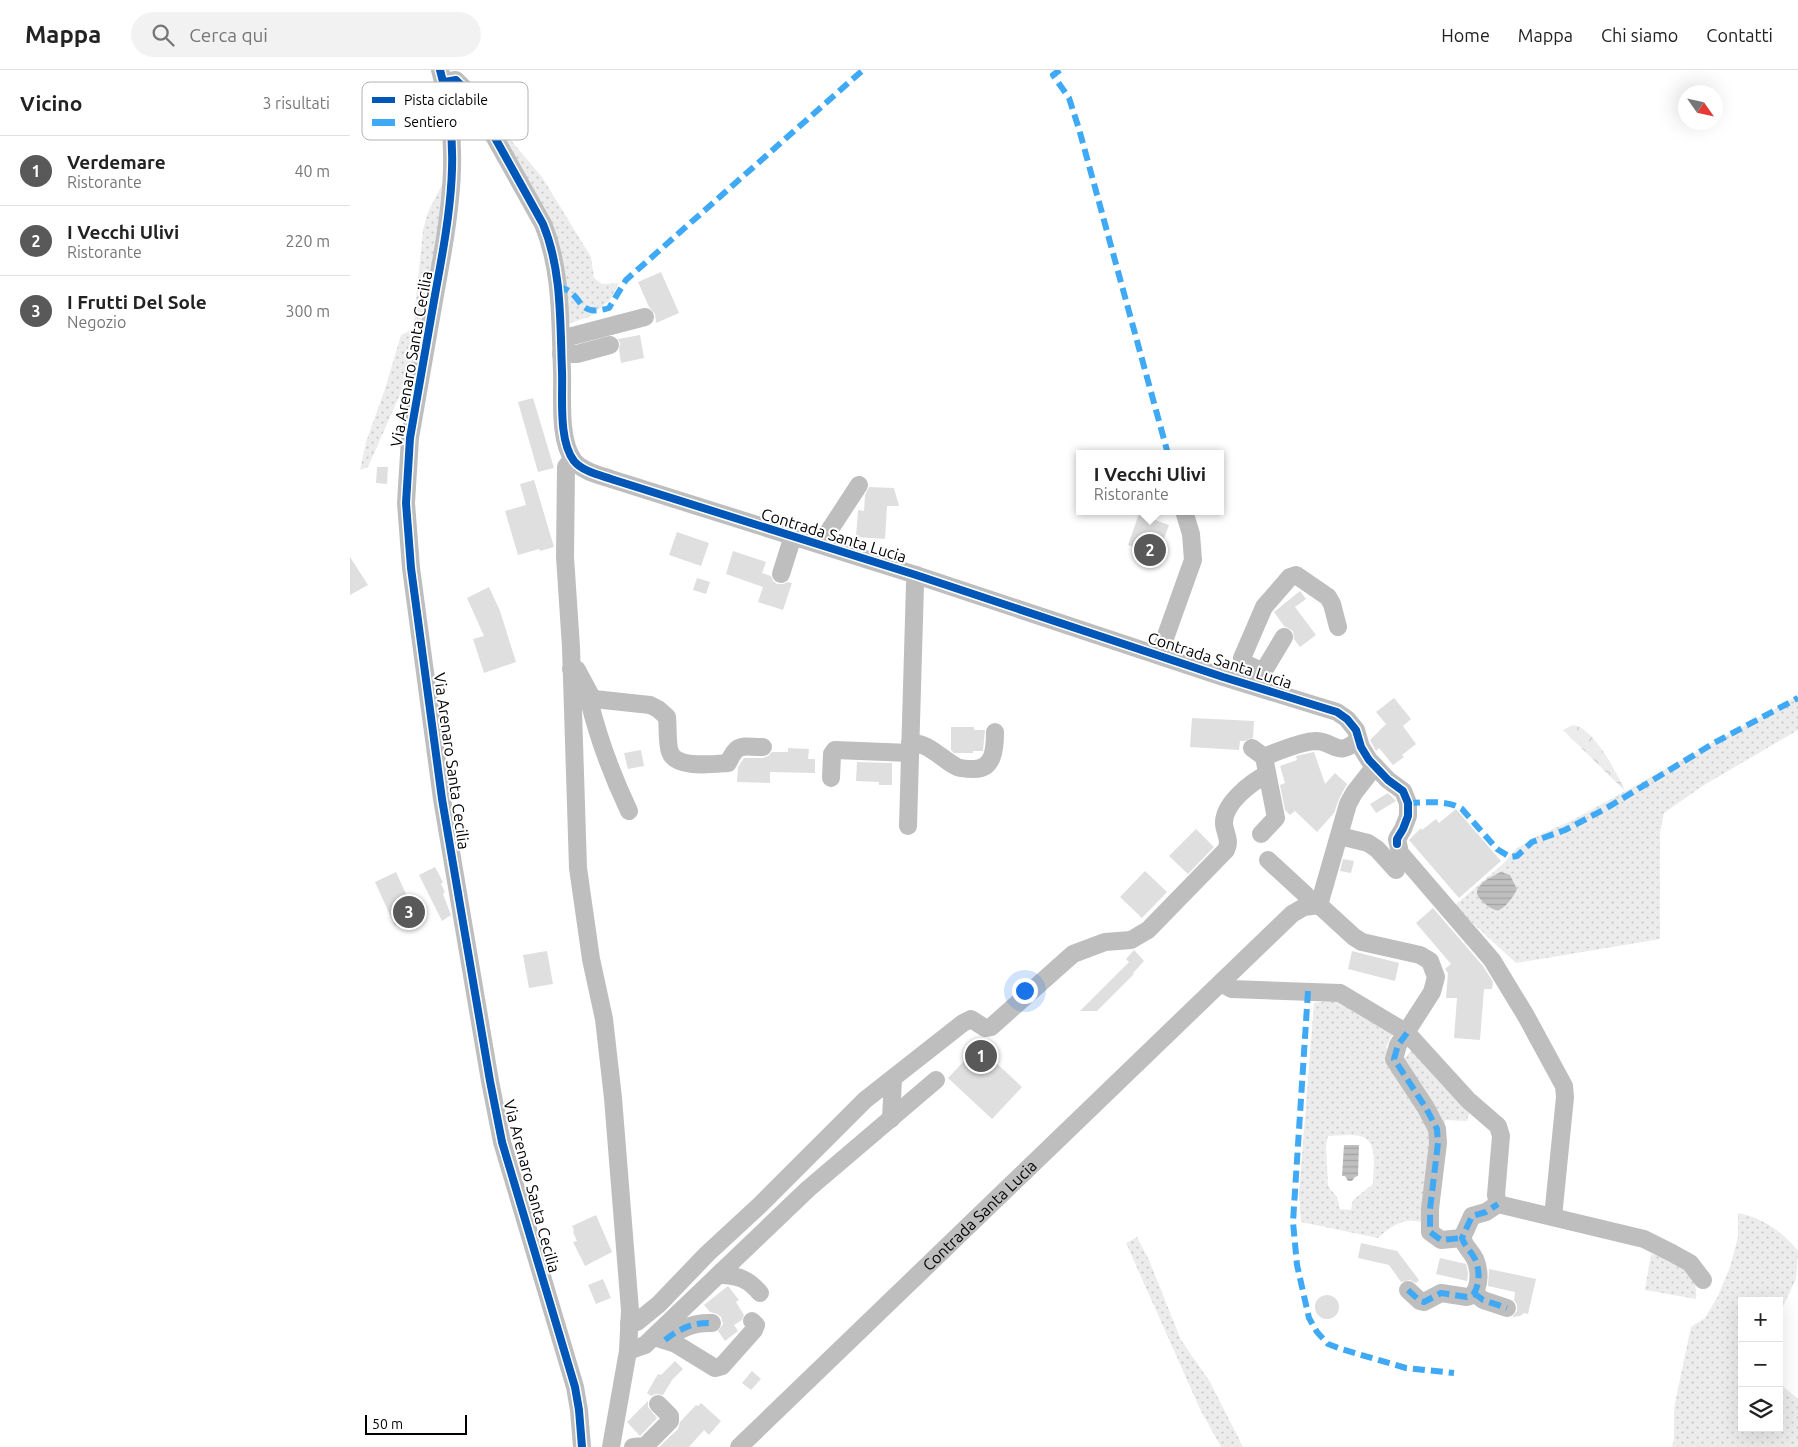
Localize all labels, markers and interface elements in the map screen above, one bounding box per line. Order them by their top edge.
search box [131,12,481,57]
text: Mappa [25,21,101,48]
icon: search [149,21,177,49]
text: Cerca qui [189,24,268,46]
text: Home [1441,25,1490,45]
text: Mappa [1518,25,1573,45]
text: Chi siamo [1601,25,1678,45]
text: Contatti [1706,25,1773,45]
legend [362,82,528,140]
north arrow [1678,85,1723,130]
text: Vicino [20,91,82,115]
text: Pista ciclabile [404,92,488,108]
text: 3 risultati [262,94,330,112]
text: Sentiero [404,114,457,130]
text: Verdemare [67,151,166,173]
text: 1 [31,162,41,180]
text: 40 m [294,162,330,180]
text: Ristorante [67,173,142,191]
text: I Vecchi Ulivi [67,221,179,243]
text: 2 [31,232,41,250]
text: 220 m [285,232,330,250]
text: Ristorante [67,243,142,261]
street label: Via Arenaro Santa Cecilia [387,270,435,448]
text: I Frutti Del Sole [67,291,207,313]
text: 3 [31,302,41,320]
text: 300 m [285,302,330,320]
text: Negozio [67,313,126,331]
popup [1076,450,1224,515]
text: I Vecchi Ulivi [1094,463,1206,485]
text: Ristorante [1094,485,1169,503]
street label: Contrada Santa Lucia [759,504,909,566]
pin: 2 [1134,531,1166,569]
street label: Contrada Santa Lucia [1145,628,1295,692]
street label: Via Arenaro Santa Cecilia [431,671,473,851]
pin: 3 [393,893,425,931]
your location [1012,978,1038,1004]
pin: 1 [965,1037,997,1075]
street label: Via Arenaro Santa Cecilia [500,1098,564,1274]
street label: Contrada Santa Lucia [919,1156,1040,1274]
map controls [1738,1297,1783,1432]
button: + [1738,1297,1783,1342]
button: − [1738,1342,1783,1387]
button: layers [1738,1387,1783,1432]
scale bar [365,1412,468,1435]
text: 50 m [372,1416,403,1432]

